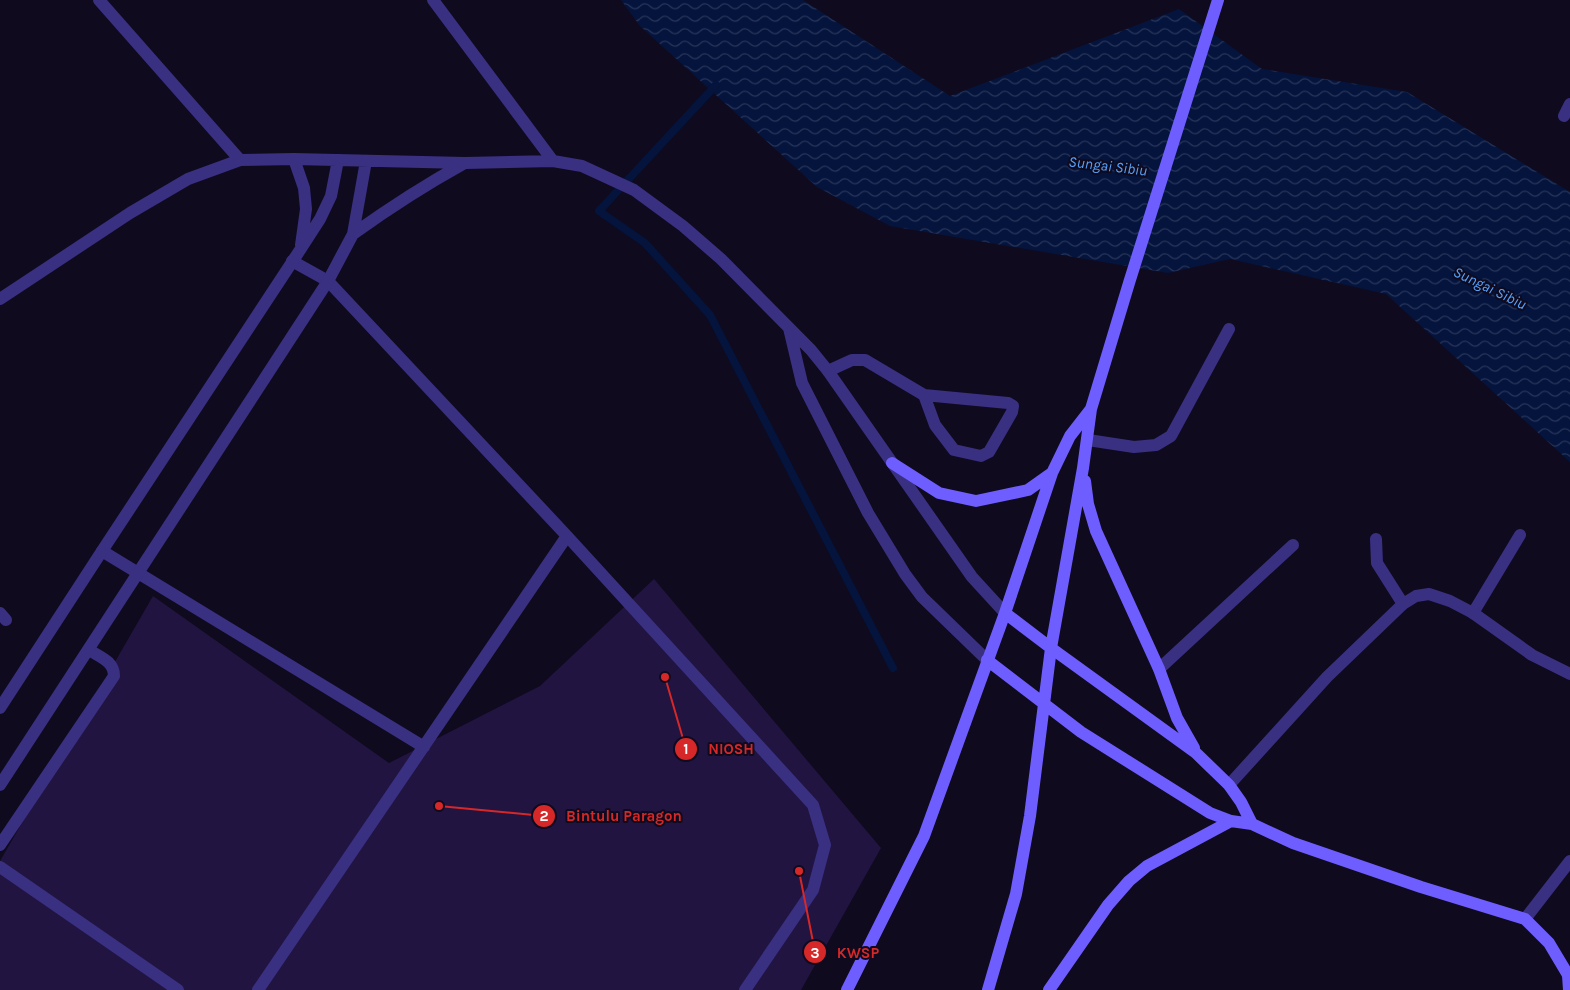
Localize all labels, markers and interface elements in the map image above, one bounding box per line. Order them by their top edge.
water label: Sungai Sibiu [1068,152,1148,180]
water label: Sungai Sibiu [1450,263,1530,313]
callout: NIOSH [673,734,764,764]
text: 1 [683,740,689,758]
text: NIOSH [708,740,754,758]
callout: Bintulu Paragon [531,801,692,831]
text: 2 [539,807,549,825]
text: Bintulu Paragon [566,807,682,825]
callout: KWSP [802,937,889,967]
text: 3 [810,944,820,962]
text: KWSP [837,944,879,962]

